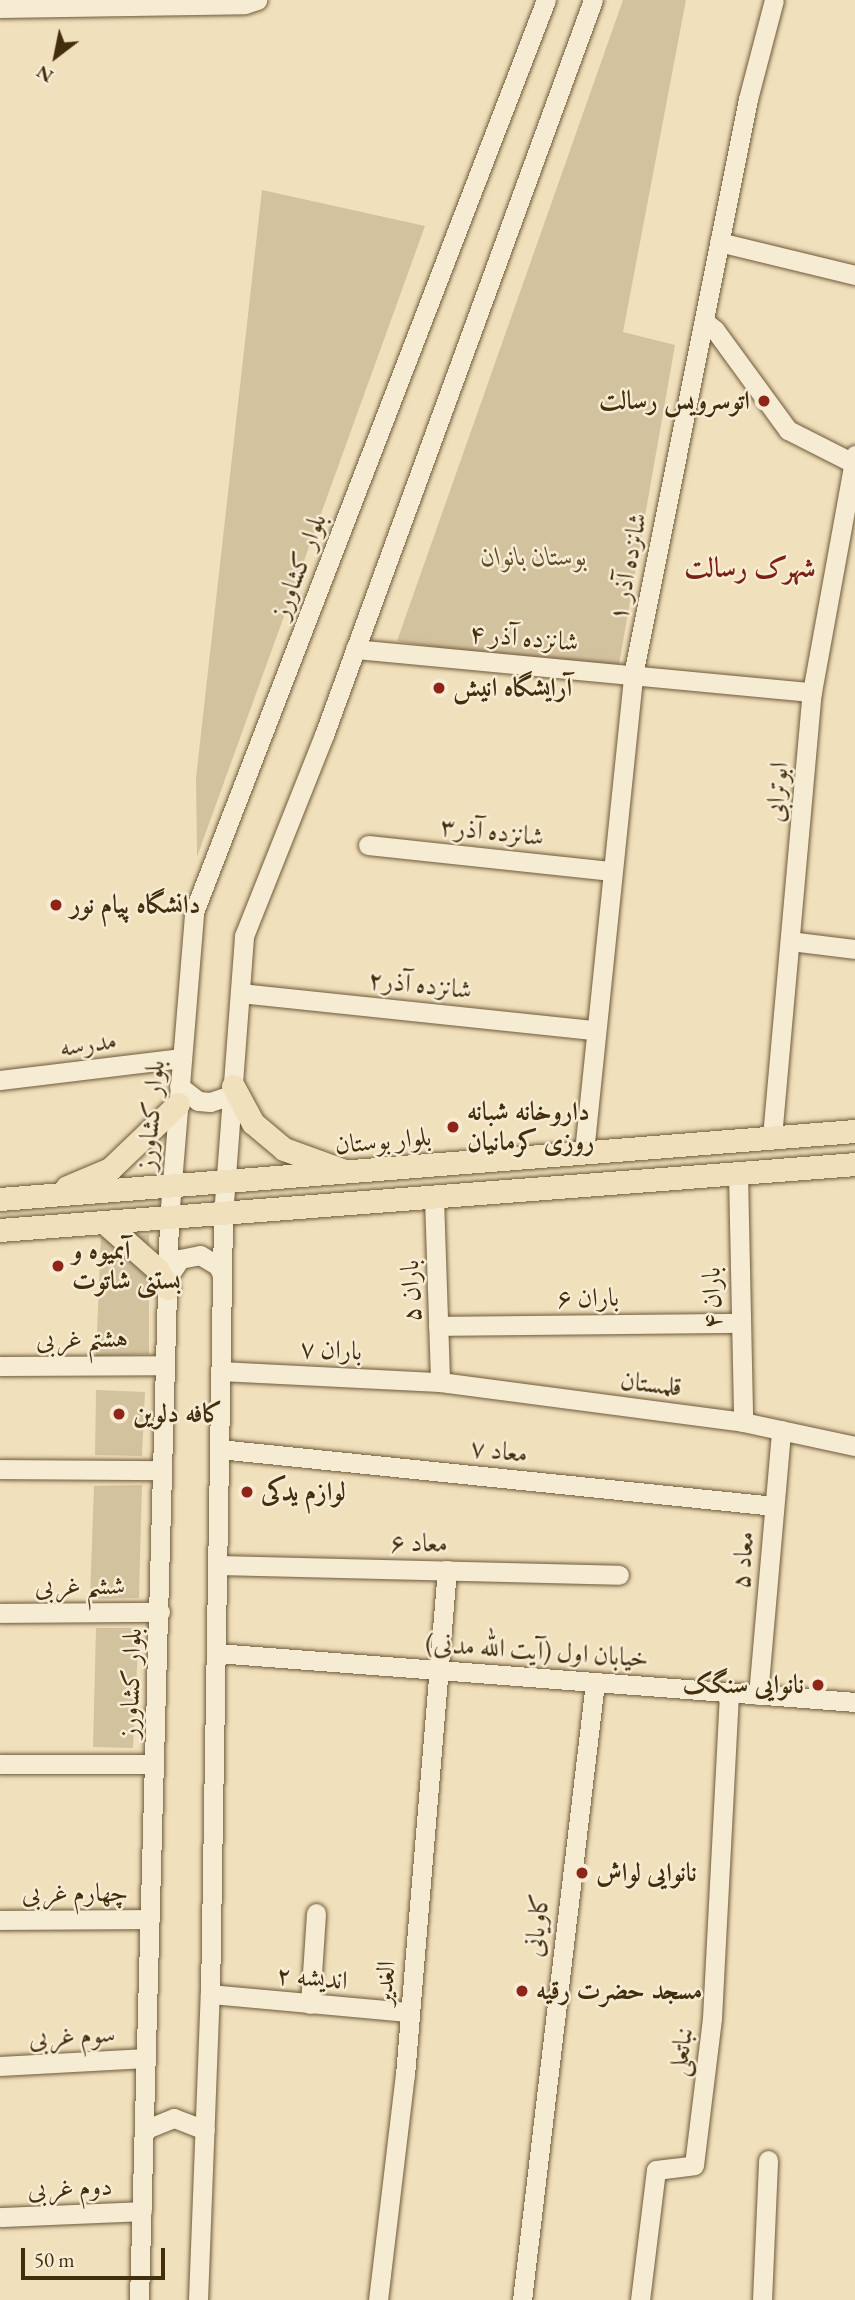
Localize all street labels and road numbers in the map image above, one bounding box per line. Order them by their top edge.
street label: بلوار کشاورز [265,509,333,623]
street label: شانزده آذر ۱ [602,510,654,624]
street label: شانزده آذر ۴ [468,618,580,658]
street label: ابوترابی [759,761,795,823]
street label: شانزده آذر۳ [439,811,545,853]
street label: شانزده آذر۲ [367,964,473,1006]
street label: مدرسه [57,1025,119,1063]
street label: بلوار کشاورز [131,1059,171,1171]
street label: بلوار بوستان [333,1121,433,1161]
street label: باران ۵ [394,1259,428,1323]
street label: باران ۴ [696,1267,728,1329]
street label: باران ۶ [557,1282,619,1314]
street label: هشتم غربی [36,1323,128,1355]
street label: باران ۷ [299,1333,363,1367]
street label: قلمستان [618,1365,684,1403]
street label: معاد ۷ [469,1432,529,1470]
street label: معاد ۶ [390,1527,448,1559]
street label: معاد ۵ [725,1530,761,1590]
street label: ششم غربی [35,1570,125,1602]
street label: بلوار کشاورز [113,1627,149,1739]
street label: خیابان اول (آیت الله مدنی) [424,1628,650,1674]
street label: چهارم غربی [22,1877,128,1909]
street label: کاویانی [518,1891,556,1959]
street label: اندیشه ۲ [275,1959,349,1997]
street label: الغدیر [368,1960,402,2006]
street label: سوم غربی [28,2018,116,2054]
street label: نباتعلی [663,2026,699,2078]
street label: دوم غربی [27,2171,113,2205]

